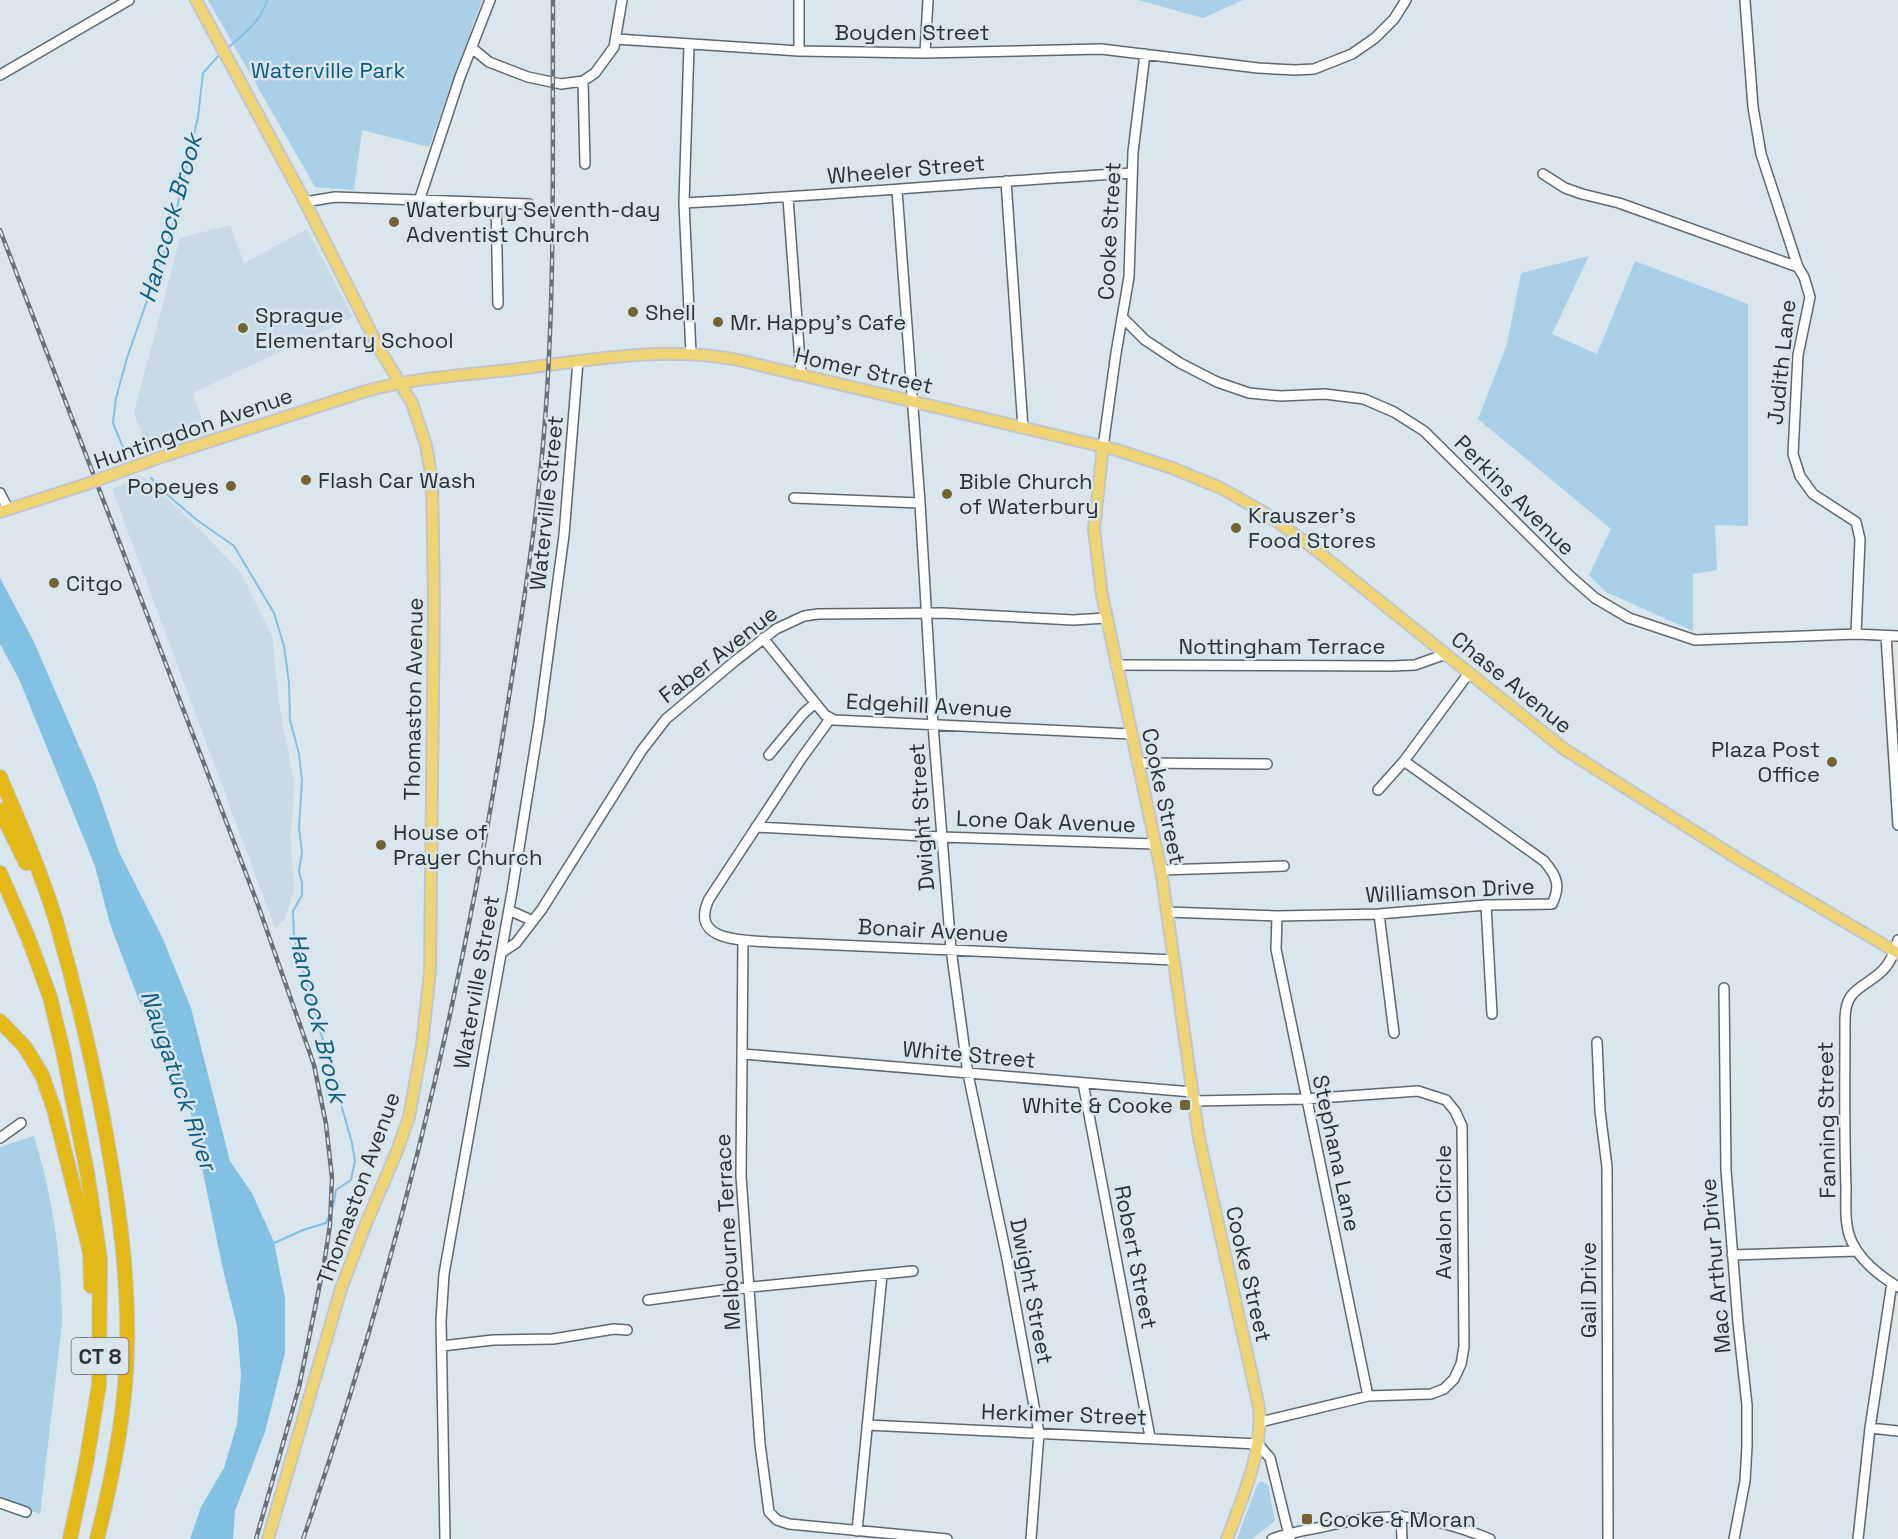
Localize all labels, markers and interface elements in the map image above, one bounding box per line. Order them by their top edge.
street label: Boyden Street [834,18,990,46]
park label: Waterville Park [251,56,405,84]
water label: Hancock Brook [131,127,210,306]
street label: Wheeler Street [826,148,986,190]
street label: Cooke Street [1091,161,1127,301]
place label: Waterbury Seventh-day Adventist Church [406,195,660,248]
marker: Waterbury Seventh-day Adventist Church [387,215,401,229]
place label: Shell [645,298,696,326]
street label: Judith Lane [1760,298,1802,426]
place label: Sprague Elementary School [255,301,454,354]
marker: Shell [626,305,640,319]
place label: Mr. Happy's Cafe [730,308,906,336]
marker: Mr. Happy's Cafe [711,315,725,329]
marker: Sprague Elementary School [236,321,250,335]
street label: Homer Street [792,340,936,400]
street label: Huntingdon Avenue [90,381,296,475]
street label: Waterville Street [523,414,569,592]
street label: Perkins Avenue [1449,429,1581,561]
place label: Flash Car Wash [318,466,476,494]
place label: Bible Church of Waterbury [959,467,1099,520]
place label: Popeyes [127,472,219,500]
marker: Flash Car Wash [299,473,313,487]
marker: Popeyes [224,479,238,493]
marker: Bible Church of Waterbury [940,487,954,501]
place label: Krauszer's Food Stores [1248,501,1376,554]
marker: Krauszer's Food Stores [1229,521,1243,535]
place label: Citgo [66,569,123,597]
marker: Citgo [47,576,61,590]
street label: Thomaston Avenue [397,597,429,801]
street label: Faber Avenue [653,599,783,709]
street label: Chase Avenue [1446,625,1578,739]
street label: Nottingham Terrace [1178,632,1386,660]
street label: Edgehill Avenue [845,687,1013,723]
street label: Cooke Street [1136,725,1192,867]
place label: Plaza Post Office [1711,735,1820,788]
street label: Dwight Street [902,742,940,892]
marker: Plaza Post Office [1825,755,1839,769]
street label: Lone Oak Avenue [956,804,1136,838]
place label: House of Prayer Church [393,818,542,871]
marker: House of Prayer Church [374,838,388,852]
street label: Williamson Drive [1365,872,1535,908]
street label: Waterville Street [447,893,505,1071]
street label: Bonair Avenue [857,912,1009,948]
water label: Hancock Brook [282,930,355,1109]
water label: Naugatuck River [134,986,225,1177]
street label: White Street [901,1034,1037,1074]
street label: Fanning Street [1811,1041,1841,1199]
street label: Stephana Lane [1307,1072,1367,1234]
street label: Thomaston Avenue [310,1088,406,1288]
place label: White & Cooke [1022,1091,1173,1119]
marker: White & Cooke [1178,1098,1192,1112]
street label: Melbourne Terrace [708,1133,746,1331]
street label: Avalon Circle [1429,1145,1457,1279]
street label: Mac Arthur Drive [1693,1177,1737,1355]
street label: Robert Street [1108,1183,1164,1331]
street label: Cooke Street [1220,1203,1278,1345]
street label: Dwight Street [1004,1216,1060,1366]
street label: Gail Drive [1574,1242,1602,1338]
road number: CT 8 [72,1338,128,1374]
street label: Herkimer Street [981,1397,1147,1431]
place label: Cooke & Moran [1319,1505,1476,1533]
marker: Cooke & Moran [1300,1512,1314,1526]

